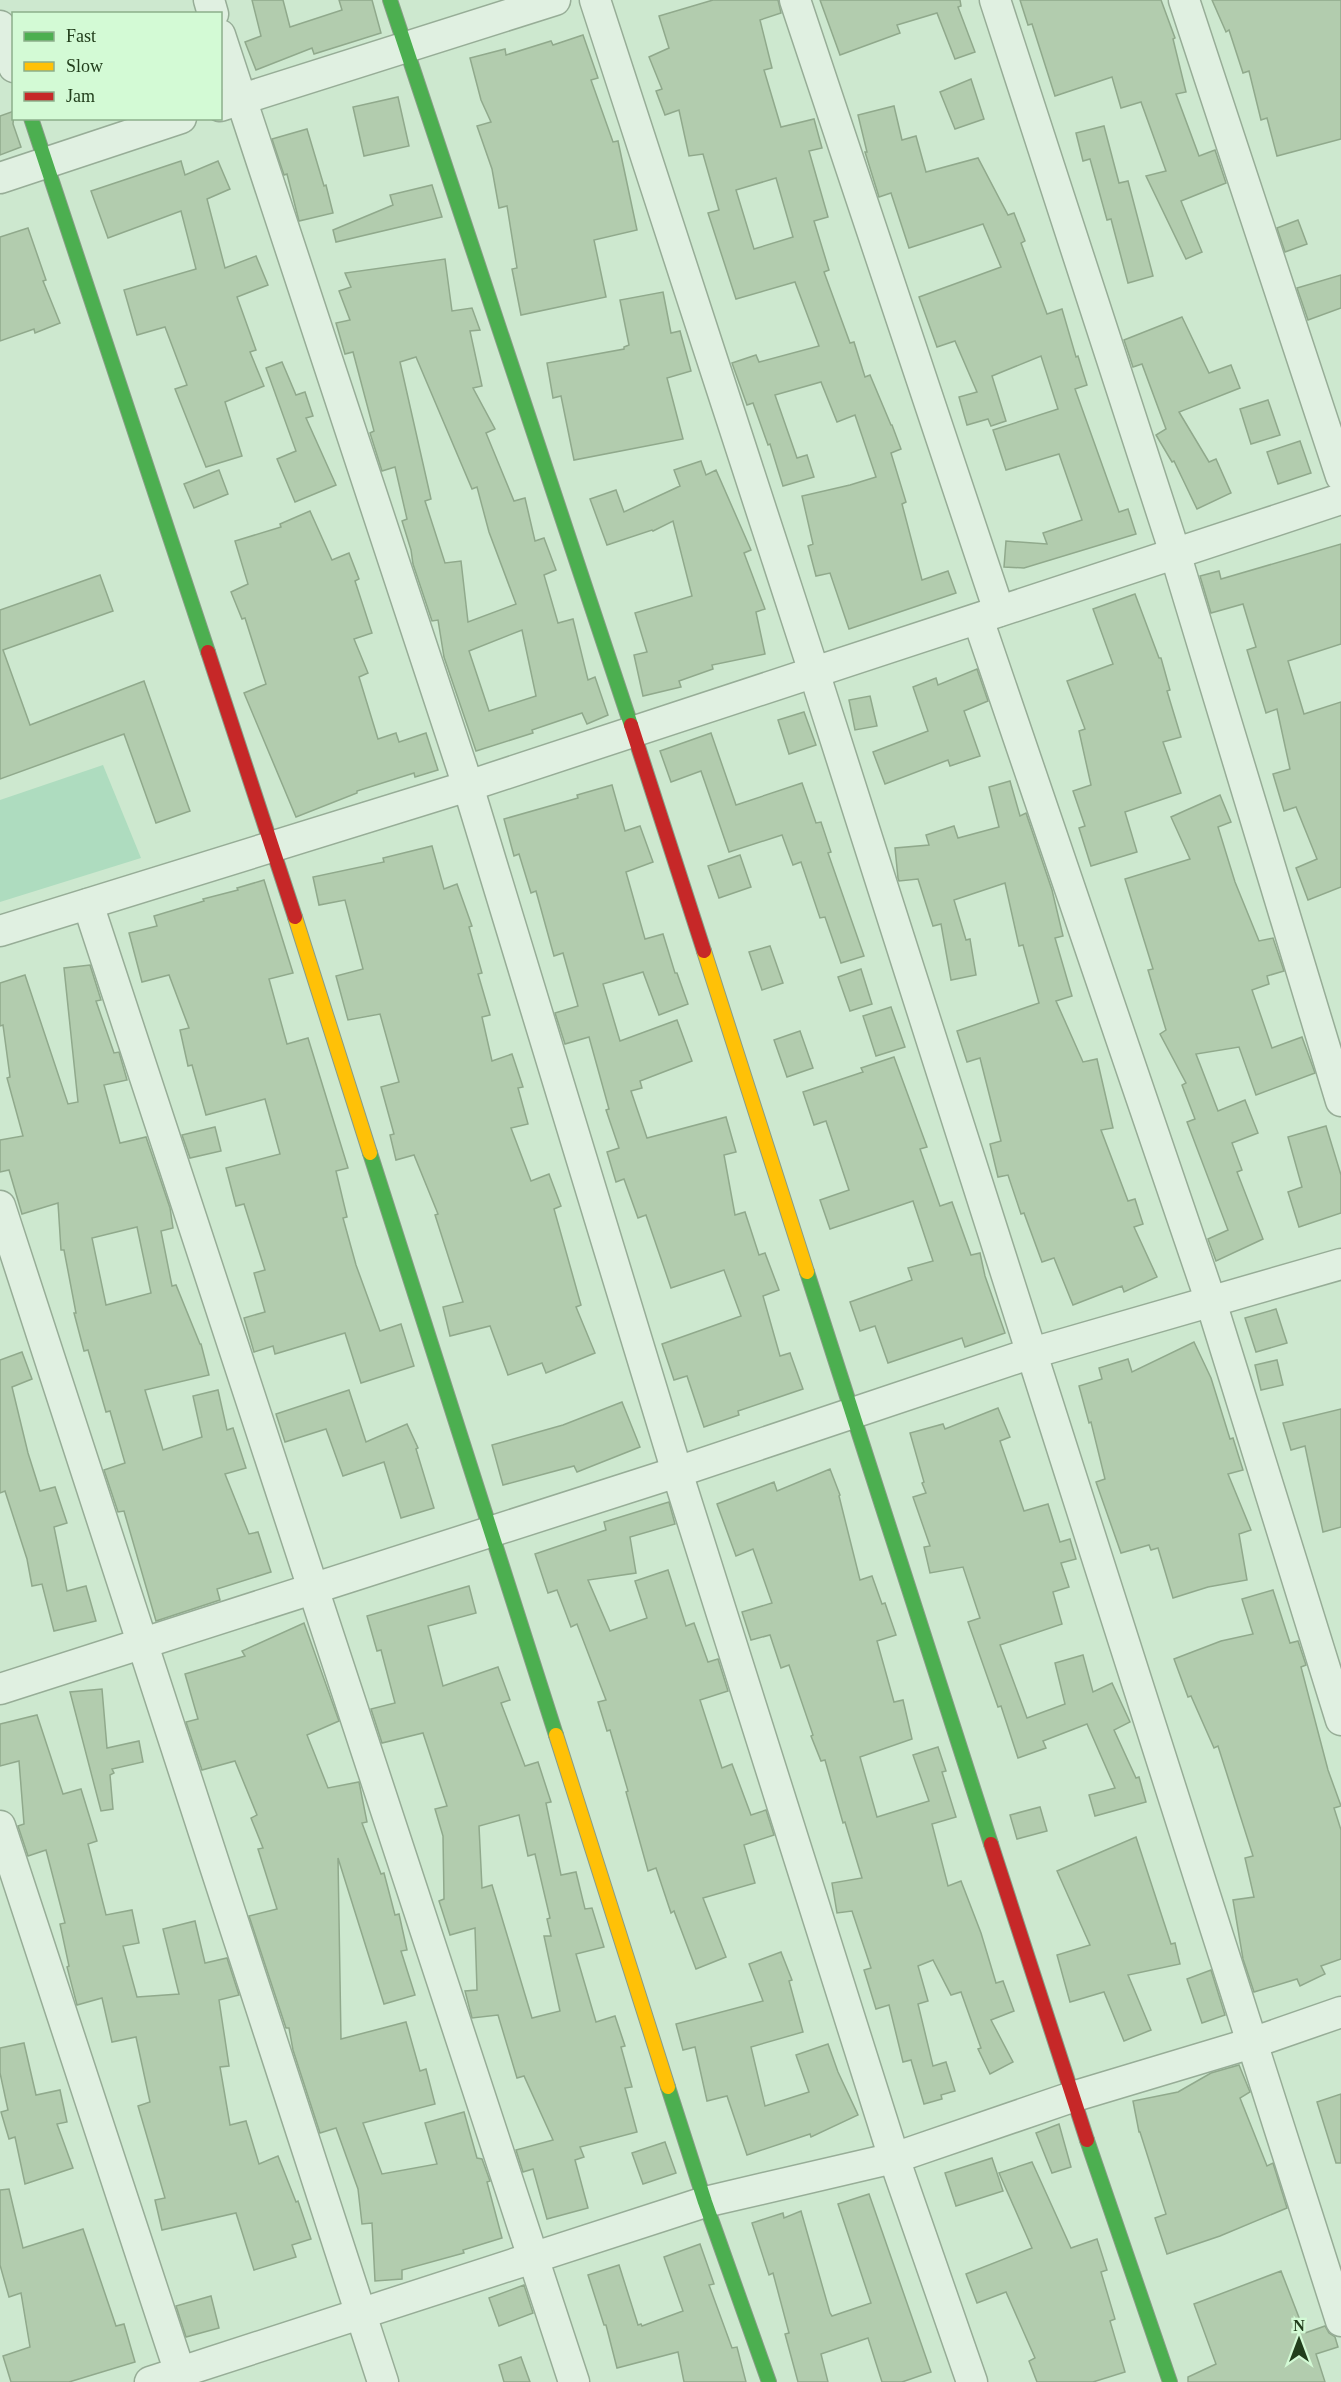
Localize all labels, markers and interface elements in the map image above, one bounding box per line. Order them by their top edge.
legend [12,12,222,120]
text: Fast [66,26,96,46]
text: Slow [66,56,103,76]
text: Jam [66,86,95,106]
north arrow [1269,2310,1329,2370]
text: N [1293,2317,1305,2334]

